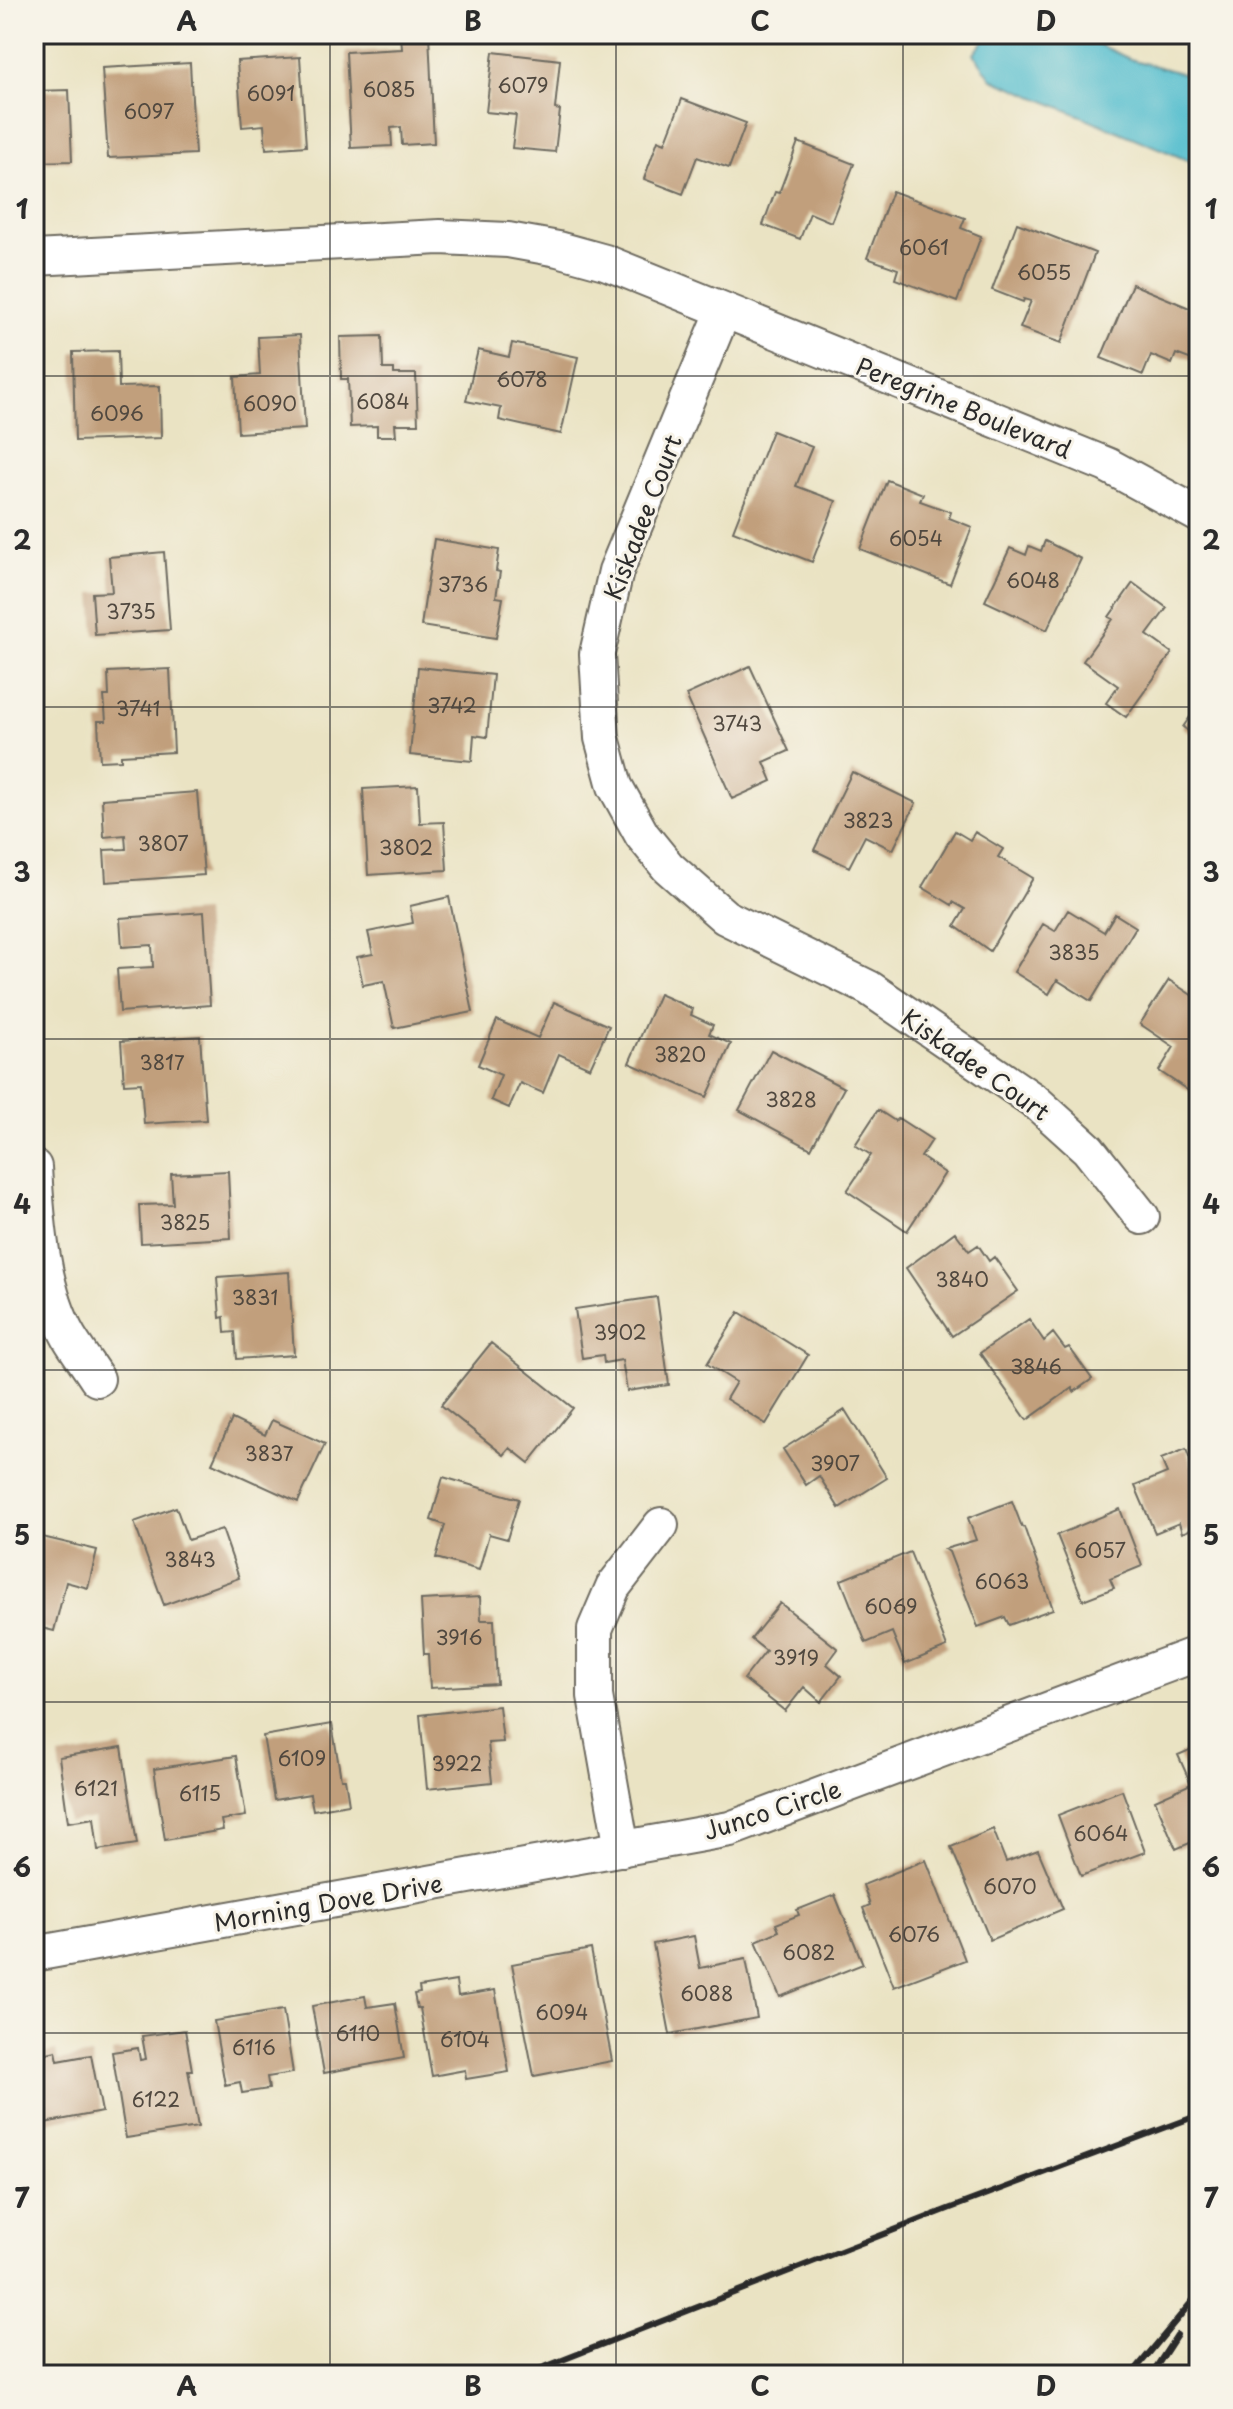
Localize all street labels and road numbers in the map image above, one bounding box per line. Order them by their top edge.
street label: Peregrine Boulevard [851,347,1077,467]
street label: Kiskadee Court [594,429,690,605]
street label: Kiskadee Court [894,999,1058,1129]
street label: Junco Circle [699,1770,845,1848]
street label: Morning Dove Drive [211,1864,445,1940]

